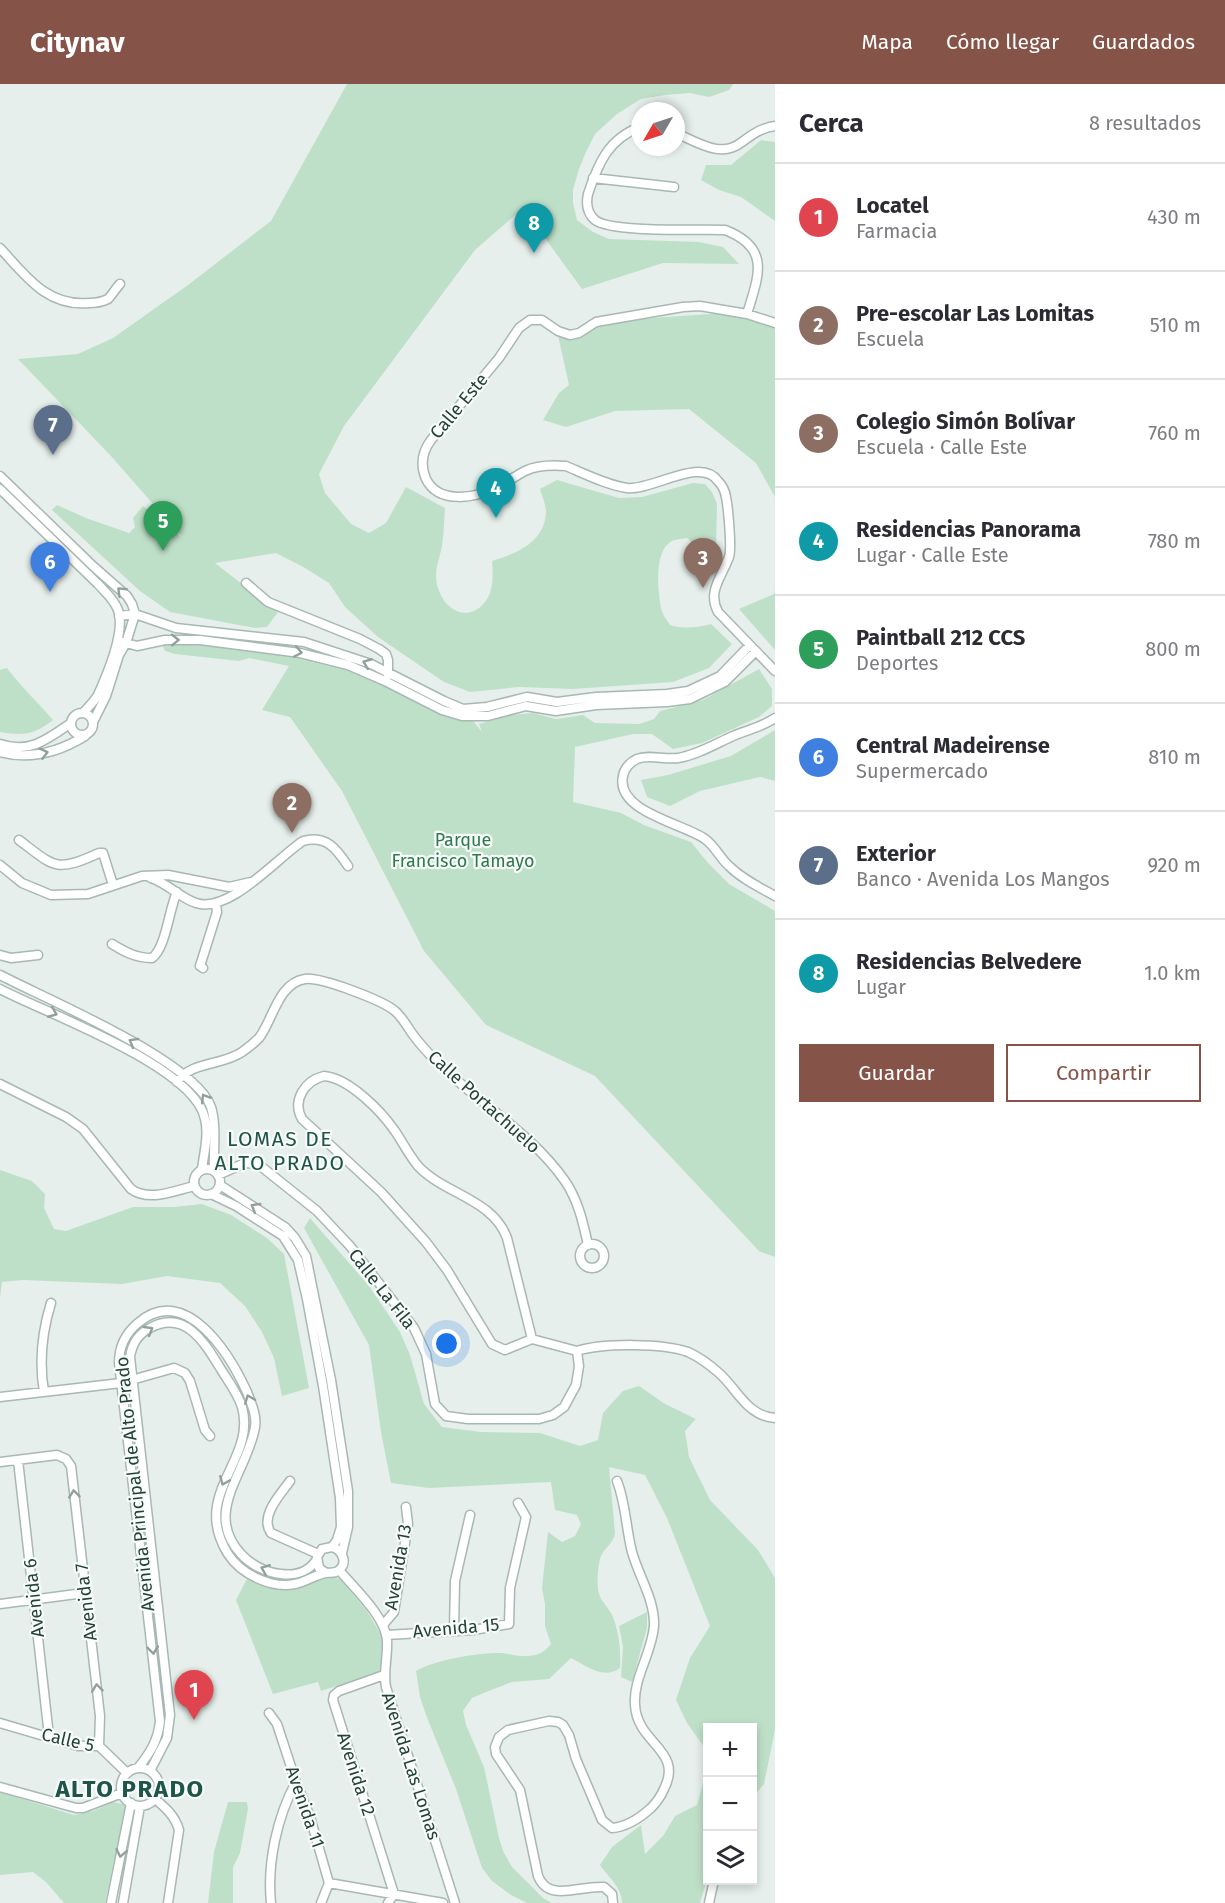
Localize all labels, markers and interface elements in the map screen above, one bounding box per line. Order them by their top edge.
text: Citynav [30,26,125,59]
text: Mapa [861,29,913,55]
text: Cómo llegar [946,29,1059,55]
text: Guardados [1092,29,1195,55]
north arrow [631,102,685,156]
text: Cerca [799,108,864,139]
text: 8 resultados [1089,111,1201,135]
text: Locatel [856,192,929,219]
pin: 8 [514,204,554,253]
text: 1 [814,205,823,229]
text: 430 m [1147,205,1201,229]
text: Farmacia [856,219,937,243]
text: Pre-escolar Las Lomitas [856,300,1094,327]
text: 2 [813,313,824,337]
text: 510 m [1150,313,1201,337]
text: Escuela [856,327,924,351]
street label: Calle Este [425,369,493,443]
pin: 7 [34,406,72,455]
text: Colegio Simón Bolívar [856,408,1075,435]
text: 3 [813,421,824,445]
text: 760 m [1148,421,1201,445]
text: Escuela · Calle Este [856,435,1027,459]
pin: 4 [476,468,516,518]
pin: 5 [144,502,182,551]
text: Residencias Panorama [856,516,1081,543]
text: 4 [813,529,824,553]
text: 780 m [1148,529,1201,553]
pin: 3 [684,538,722,588]
pin: 6 [31,542,70,592]
text: Lugar · Calle Este [856,543,1009,567]
one-way arrow [117,587,127,598]
text: Paintball 212 CCS [856,624,1025,651]
one-way arrow [171,634,180,646]
text: 5 [813,637,824,661]
text: 800 m [1145,637,1201,661]
one-way arrow [293,646,303,658]
text: Deportes [856,651,938,675]
one-way arrow [362,658,373,670]
text: Central Madeirense [856,732,1050,759]
text: 6 [813,745,824,769]
text: 810 m [1148,745,1201,769]
one-way arrow [39,747,49,760]
text: Supermercado [856,759,988,783]
pin: 2 [272,784,312,833]
park label: Parque Francisco Tamayo [392,829,534,872]
text: Exterior [856,840,936,867]
text: 7 [814,853,823,877]
text: 920 m [1147,853,1201,877]
text: Banco · Avenida Los Mangos [856,867,1110,891]
text: Residencias Belvedere [856,948,1082,975]
text: 8 [813,961,824,985]
text: 1.0 km [1144,961,1201,985]
text: Lugar [856,975,906,999]
one-way arrow [47,1006,58,1018]
one-way arrow [129,1038,139,1050]
button: Guardar [799,1044,994,1102]
button: Compartir [1006,1044,1201,1102]
street label: Calle Portachuelo [423,1046,545,1158]
one-way arrow [201,1094,213,1104]
district label: LOMAS DE ALTO PRADO [215,1126,345,1176]
one-way arrow [251,1203,261,1214]
street label: Calle La Fila [344,1244,420,1334]
one-way arrow [143,1326,153,1337]
your location [432,1329,461,1358]
street label: Avenida Principal de Alto Prado [111,1355,159,1613]
one-way arrow [244,1394,256,1405]
one-way arrow [219,1475,231,1486]
one-way arrow [68,1490,81,1499]
street label: Avenida 13 [380,1522,416,1612]
street label: Avenida 6 [19,1557,49,1639]
street label: Avenida 7 [70,1562,102,1642]
one-way arrow [260,1564,271,1576]
street label: Avenida 15 [412,1613,500,1643]
one-way arrow [146,1645,158,1654]
pin: 1 [174,1670,214,1720]
one-way arrow [91,1683,103,1693]
street label: Avenida Las Lomas [377,1689,445,1843]
street label: Calle 5 [39,1723,97,1757]
map controls [703,1723,757,1885]
button: + [703,1723,757,1777]
street label: Avenida 12 [332,1729,380,1819]
street label: Avenida 11 [281,1763,329,1851]
district label: ALTO PRADO [54,1775,205,1803]
button: − [703,1777,757,1831]
button: layers [703,1831,757,1885]
one-way arrow [115,1848,128,1858]

